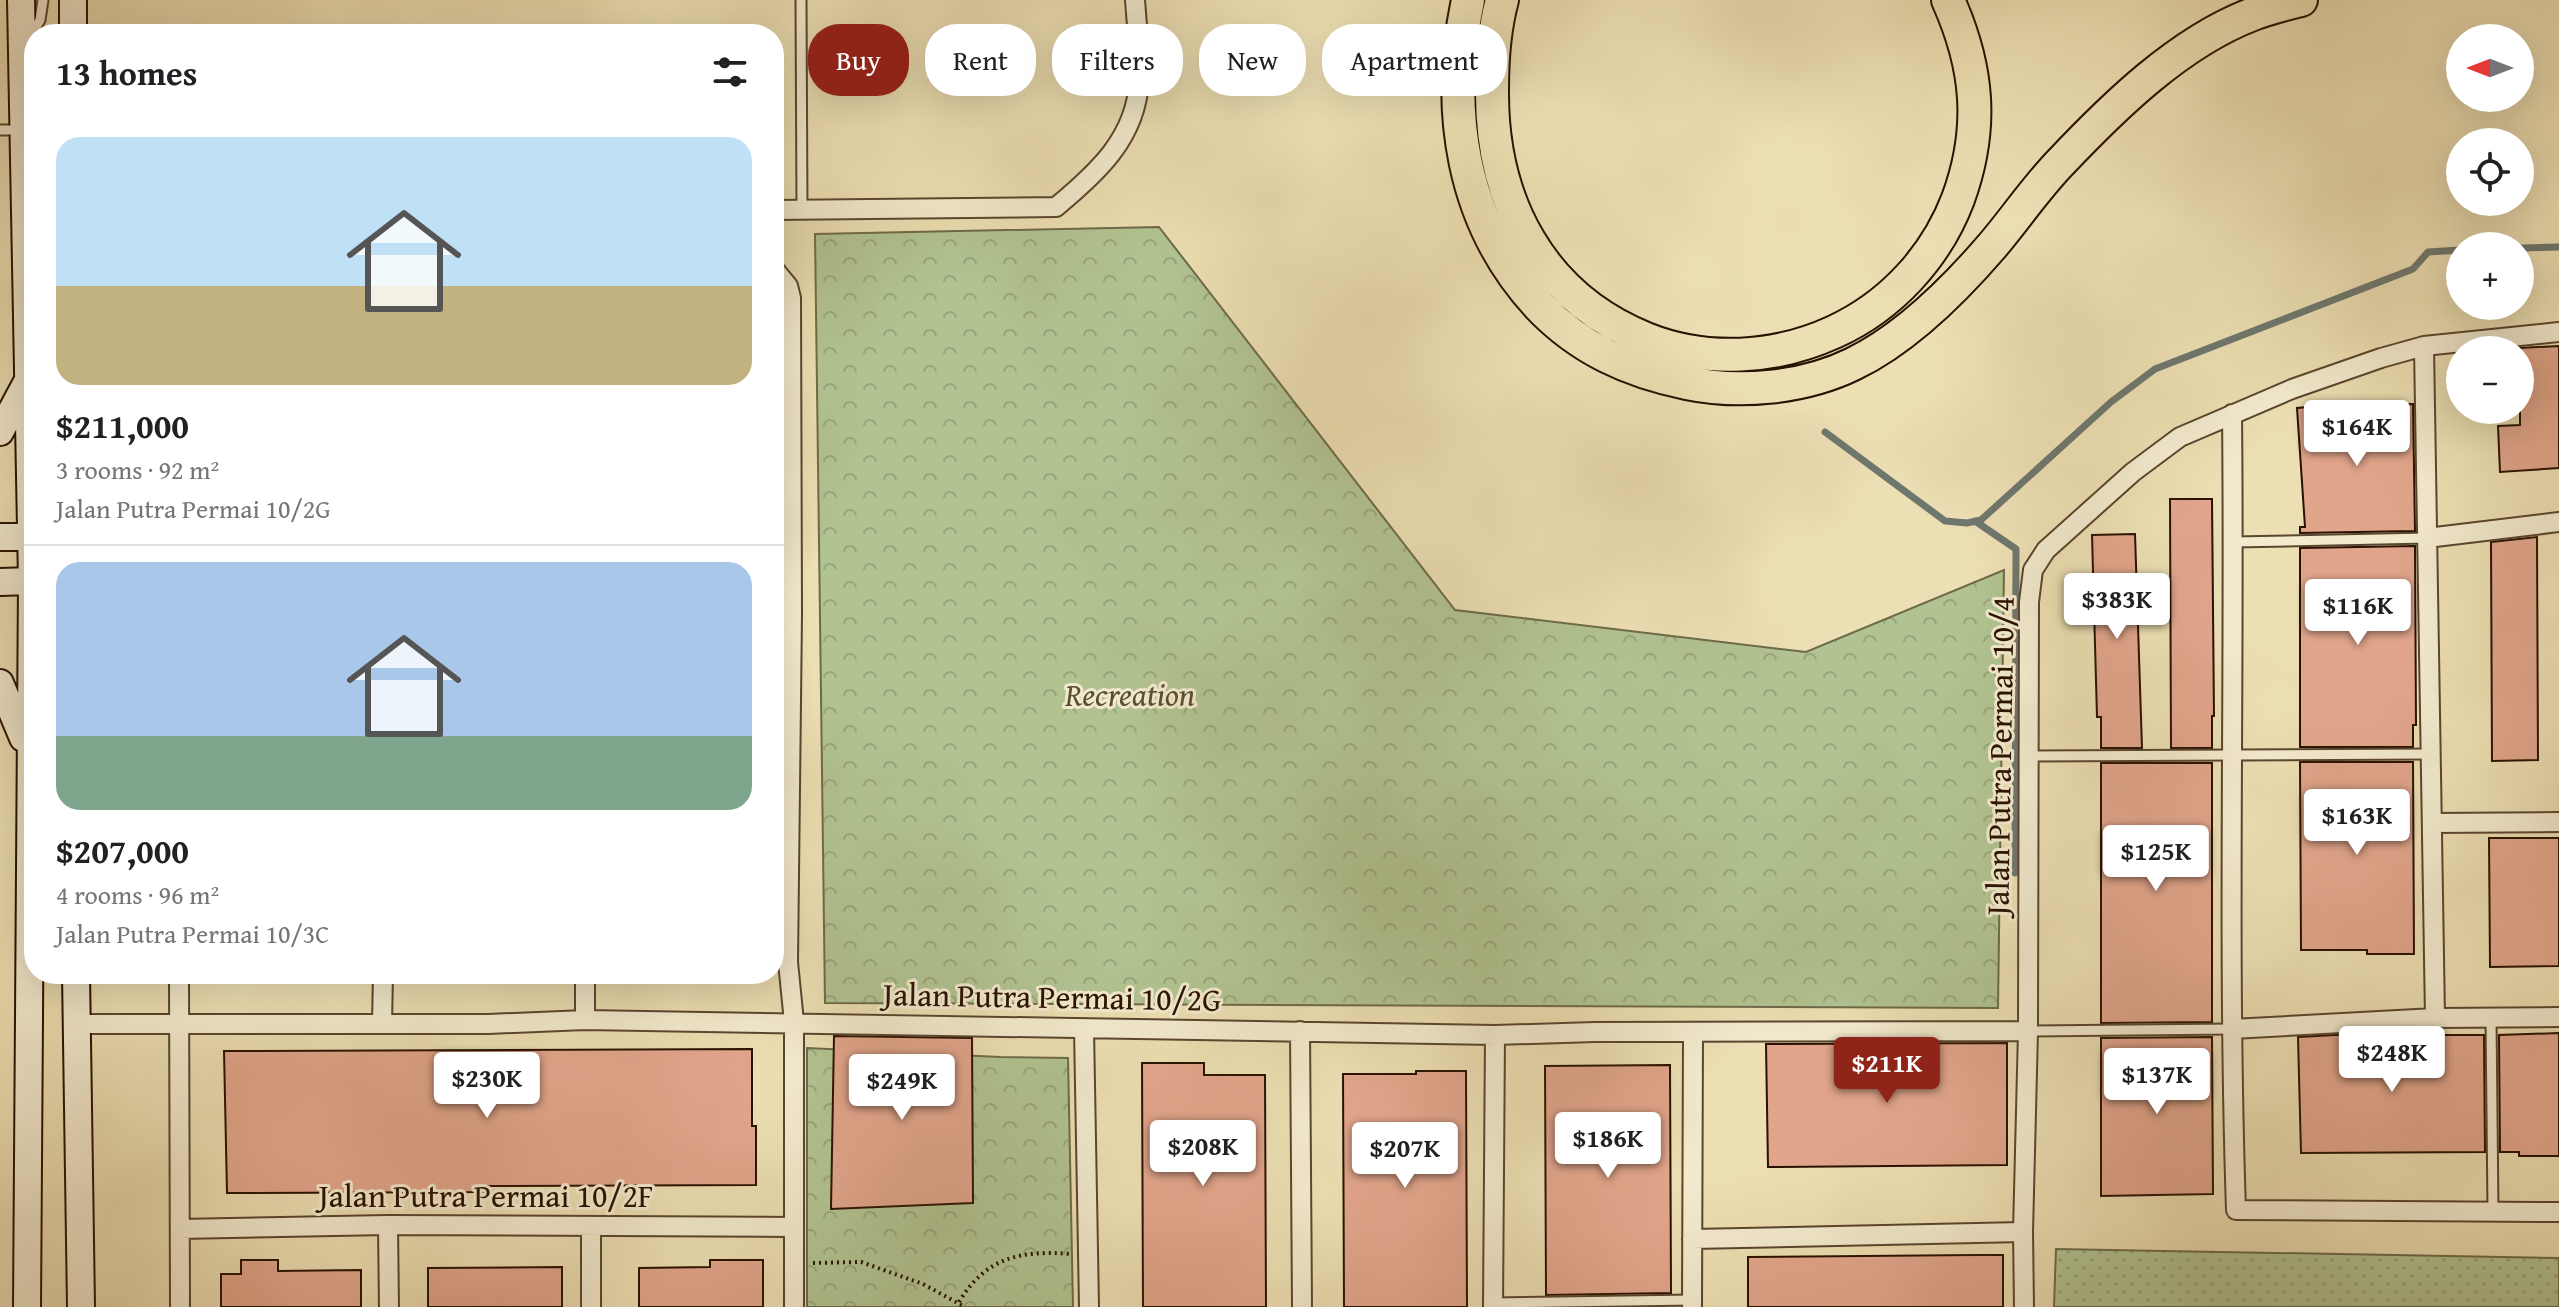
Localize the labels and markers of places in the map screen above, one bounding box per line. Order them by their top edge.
pin: $164K [2301,400,2413,468]
pin: $383K [2061,573,2173,641]
pin: $116K [2302,579,2414,647]
pin: $163K [2301,789,2413,857]
pin: $125K [2100,825,2212,893]
pin: $248K [2336,1026,2448,1094]
pin: $211K [1831,1037,1943,1105]
pin: $137K [2101,1048,2213,1116]
pin: $230K [431,1052,543,1120]
pin: $249K [846,1054,958,1122]
pin: $186K [1552,1112,1664,1180]
pin: $208K [1147,1120,1259,1188]
pin: $207K [1349,1122,1461,1190]

